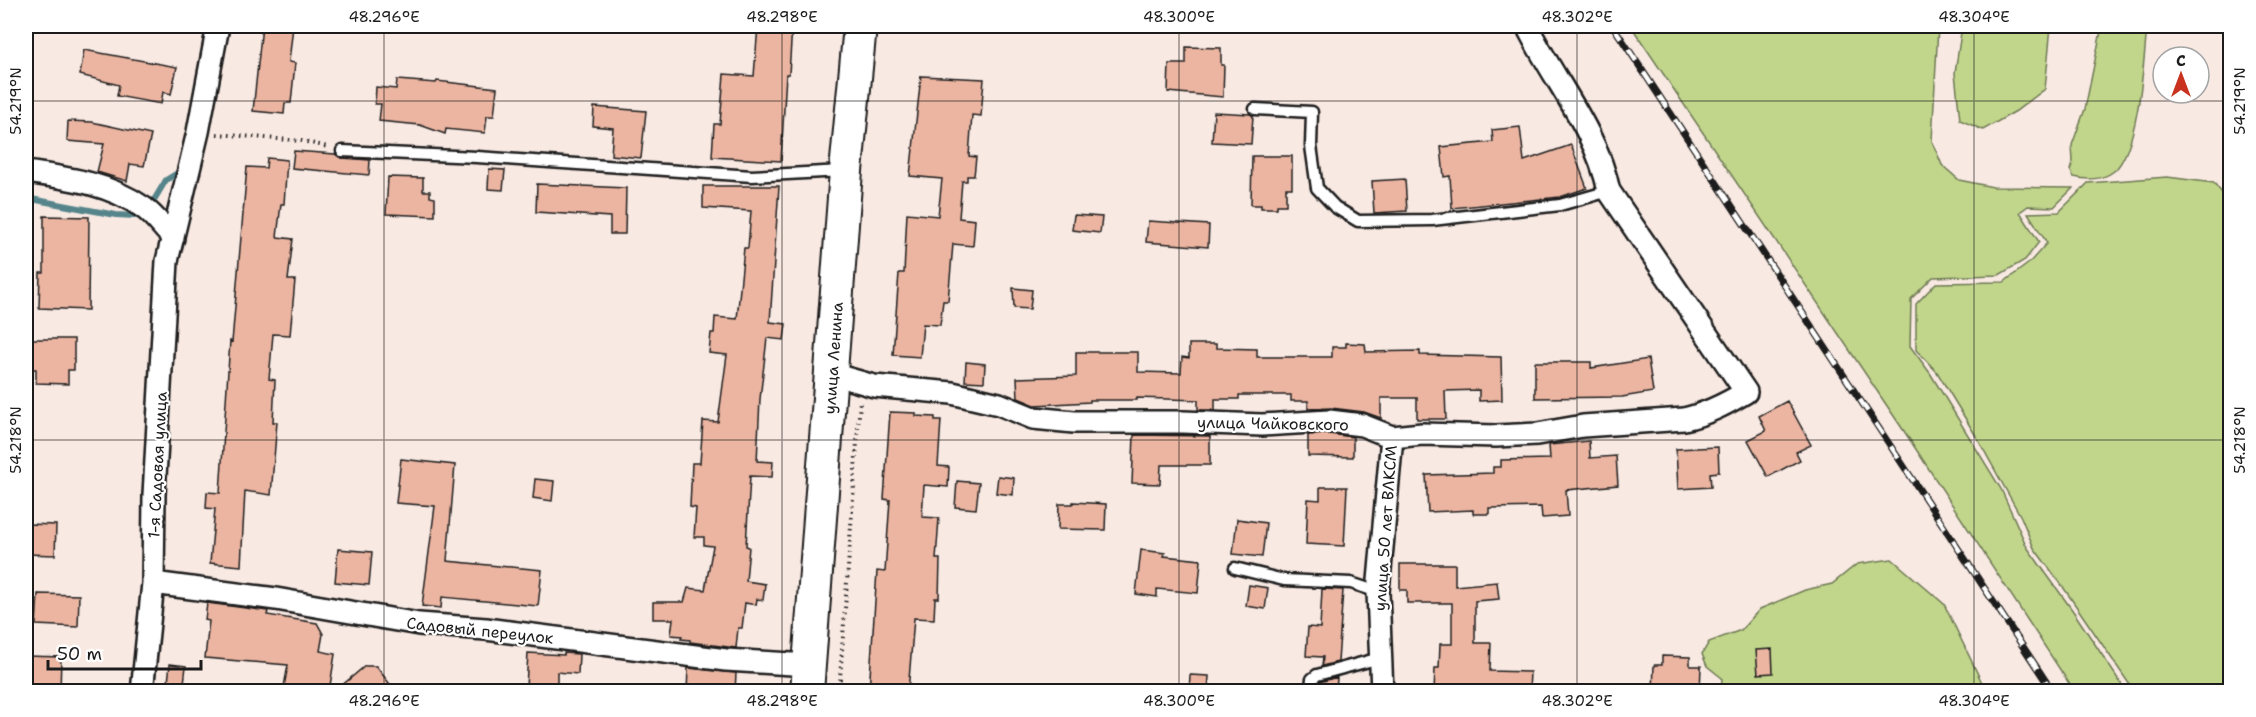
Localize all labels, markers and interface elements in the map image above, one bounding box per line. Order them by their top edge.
text: 48.296°E [348,7,420,27]
text: 48.298°E [746,7,818,27]
text: 48.300°E [1143,7,1215,27]
text: 48.302°E [1541,7,1613,27]
text: 48.304°E [1938,7,2010,27]
north arrow [2151,45,2211,105]
text: С [2176,50,2186,71]
text: 54.219°N [6,67,26,135]
text: 54.219°N [2230,67,2250,135]
street label: улица Ленина [819,301,848,415]
street label: 1-я Садовая улица [143,391,172,539]
text: 54.218°N [6,406,26,474]
text: 54.218°N [2230,406,2250,474]
street label: улица Чайковского [1197,412,1349,435]
street label: улица 50 лет ВЛКСМ [1369,444,1402,612]
street label: Садовый переулок [405,612,555,649]
scale bar [48,633,201,671]
text: 50 m [57,642,102,666]
text: 48.296°E [348,691,420,711]
text: 48.298°E [746,691,818,711]
text: 48.300°E [1143,691,1215,711]
text: 48.302°E [1541,691,1613,711]
text: 48.304°E [1938,691,2010,711]

